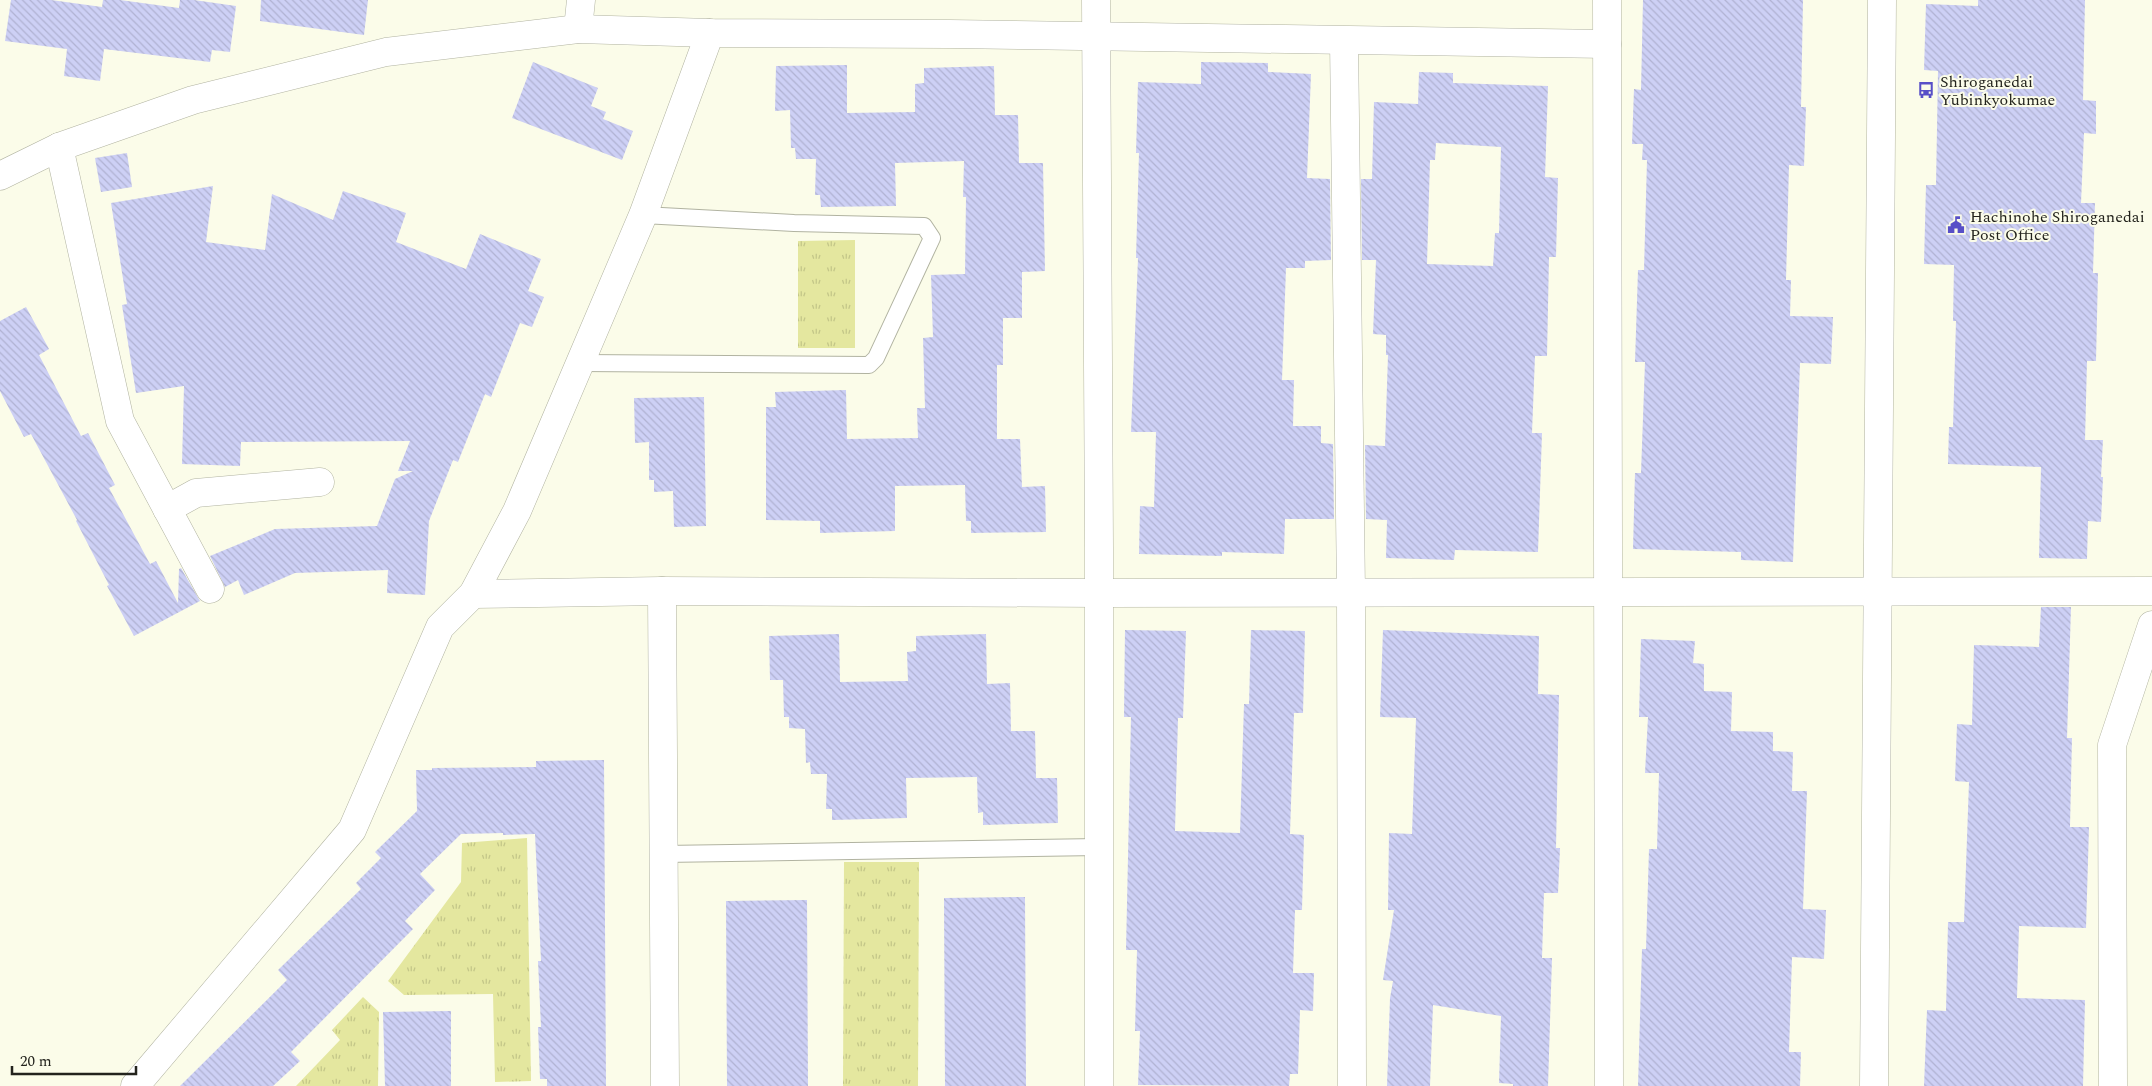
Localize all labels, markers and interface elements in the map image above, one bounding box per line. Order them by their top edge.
place label: Shiroganedai Yūbinkyokumae [1940,70,2055,112]
bus stop icon: Shiroganedai Yūbinkyokumae [1916,80,1936,100]
place label: Hachinohe Shiroganedai Post Office [1970,205,2145,247]
public building icon: Hachinohe Shiroganedai Post Office [1946,215,1966,235]
scale bar [12,1044,136,1076]
text: 20 m [20,1050,52,1073]

